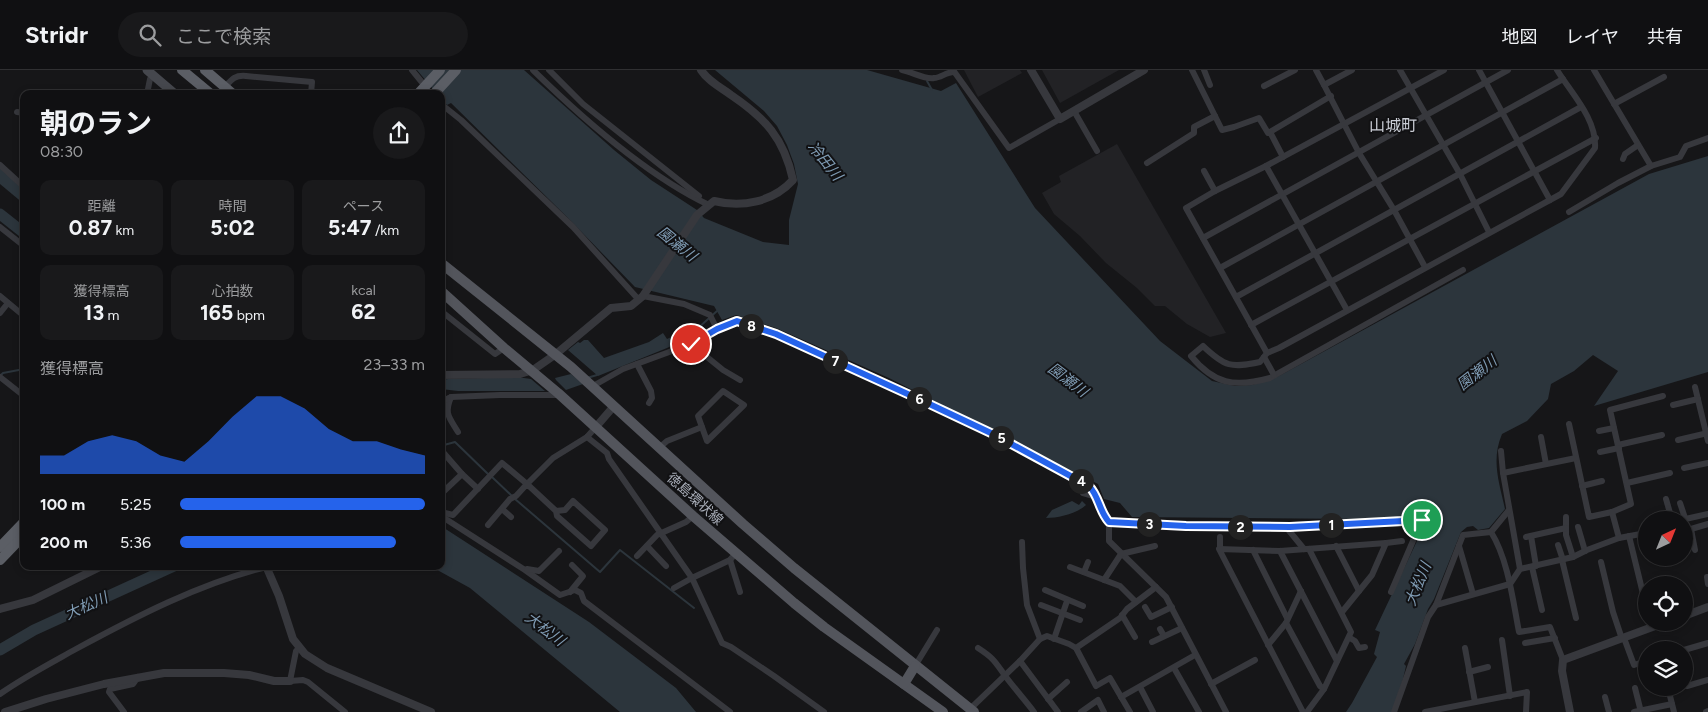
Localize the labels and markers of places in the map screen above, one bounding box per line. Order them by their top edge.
pin: 8 [738,314,764,338]
pin [670,323,712,365]
pin: 7 [822,348,848,374]
pin: 6 [906,386,932,412]
pin: 5 [988,426,1014,450]
pin: 4 [1068,468,1094,494]
pin [1401,499,1443,541]
pin: 3 [1136,512,1162,536]
pin: 1 [1318,512,1344,538]
pin: 2 [1228,514,1252,540]

